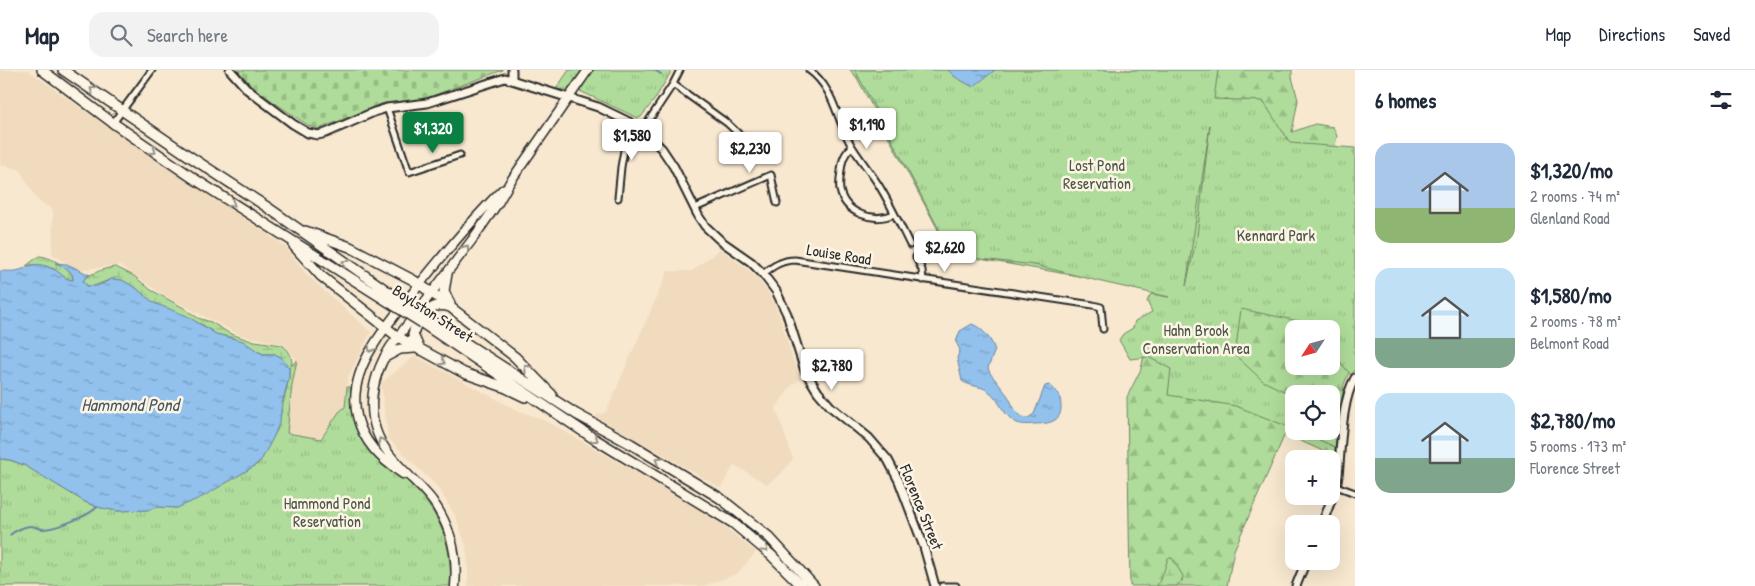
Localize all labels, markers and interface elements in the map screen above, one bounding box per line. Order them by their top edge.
search box [89,12,439,57]
text: Map [25,19,59,51]
icon: search [107,21,135,49]
text: Search here [147,22,228,48]
text: Map [1546,22,1571,47]
text: Directions [1599,22,1665,47]
text: Saved [1693,22,1730,47]
text: 6 homes [1375,86,1436,115]
icon: filters [1707,86,1735,114]
one-way arrow [89,87,99,96]
pin: $1,190 [826,108,908,150]
pin: $1,320 [392,112,474,154]
text: $1,190 [849,113,885,135]
text: $1,320 [414,117,452,139]
pin: $1,580 [591,118,673,161]
text: $1,580 [613,124,651,146]
pin: $2,230 [709,132,791,174]
text: $2,230 [730,137,770,159]
one-way arrow [147,145,157,154]
park label: Lost Pond Reservation [1063,154,1131,194]
text: $1,320/mo [1530,156,1613,185]
icon: home [1415,163,1475,223]
text: 2 rooms · 74 m² [1530,185,1620,207]
one-way arrow [227,197,236,207]
text: Glenland Road [1530,207,1609,229]
park label: Kennard Park [1237,224,1316,246]
pin: $2,620 [904,230,986,273]
text: $2,620 [925,236,965,258]
street label: Louise Road [805,238,873,270]
one-way arrow [460,244,469,254]
one-way arrow [341,260,351,269]
street label: Boylston Street [388,279,478,348]
text: $1,580/mo [1530,281,1612,310]
icon: home [1415,288,1475,348]
text: 2 rooms · 78 m² [1530,310,1621,332]
park label: Hahn Brook Conservation Area [1143,319,1249,359]
north arrow [1285,320,1340,375]
map controls [1285,320,1340,570]
text: Belmont Road [1530,332,1609,354]
one-way arrow [368,344,378,353]
pin: $2,780 [791,348,873,391]
text: $2,780 [812,354,852,376]
one-way arrow [437,356,446,366]
one-way arrow [524,365,533,374]
button: locate [1285,385,1340,440]
water label: Hammond Pond [81,392,182,417]
text: $2,780/mo [1530,406,1615,435]
icon: home [1415,413,1475,473]
one-way arrow [590,433,599,442]
text: 5 rooms · 173 m² [1530,435,1626,457]
one-way arrow [377,438,387,447]
button: + [1285,450,1340,505]
one-way arrow [655,456,664,466]
text: Florence Street [1530,457,1620,479]
street label: Florence Street [895,460,949,553]
park label: Hammond Pond Reservation [284,492,370,532]
button: − [1285,515,1340,570]
one-way arrow [759,543,768,552]

